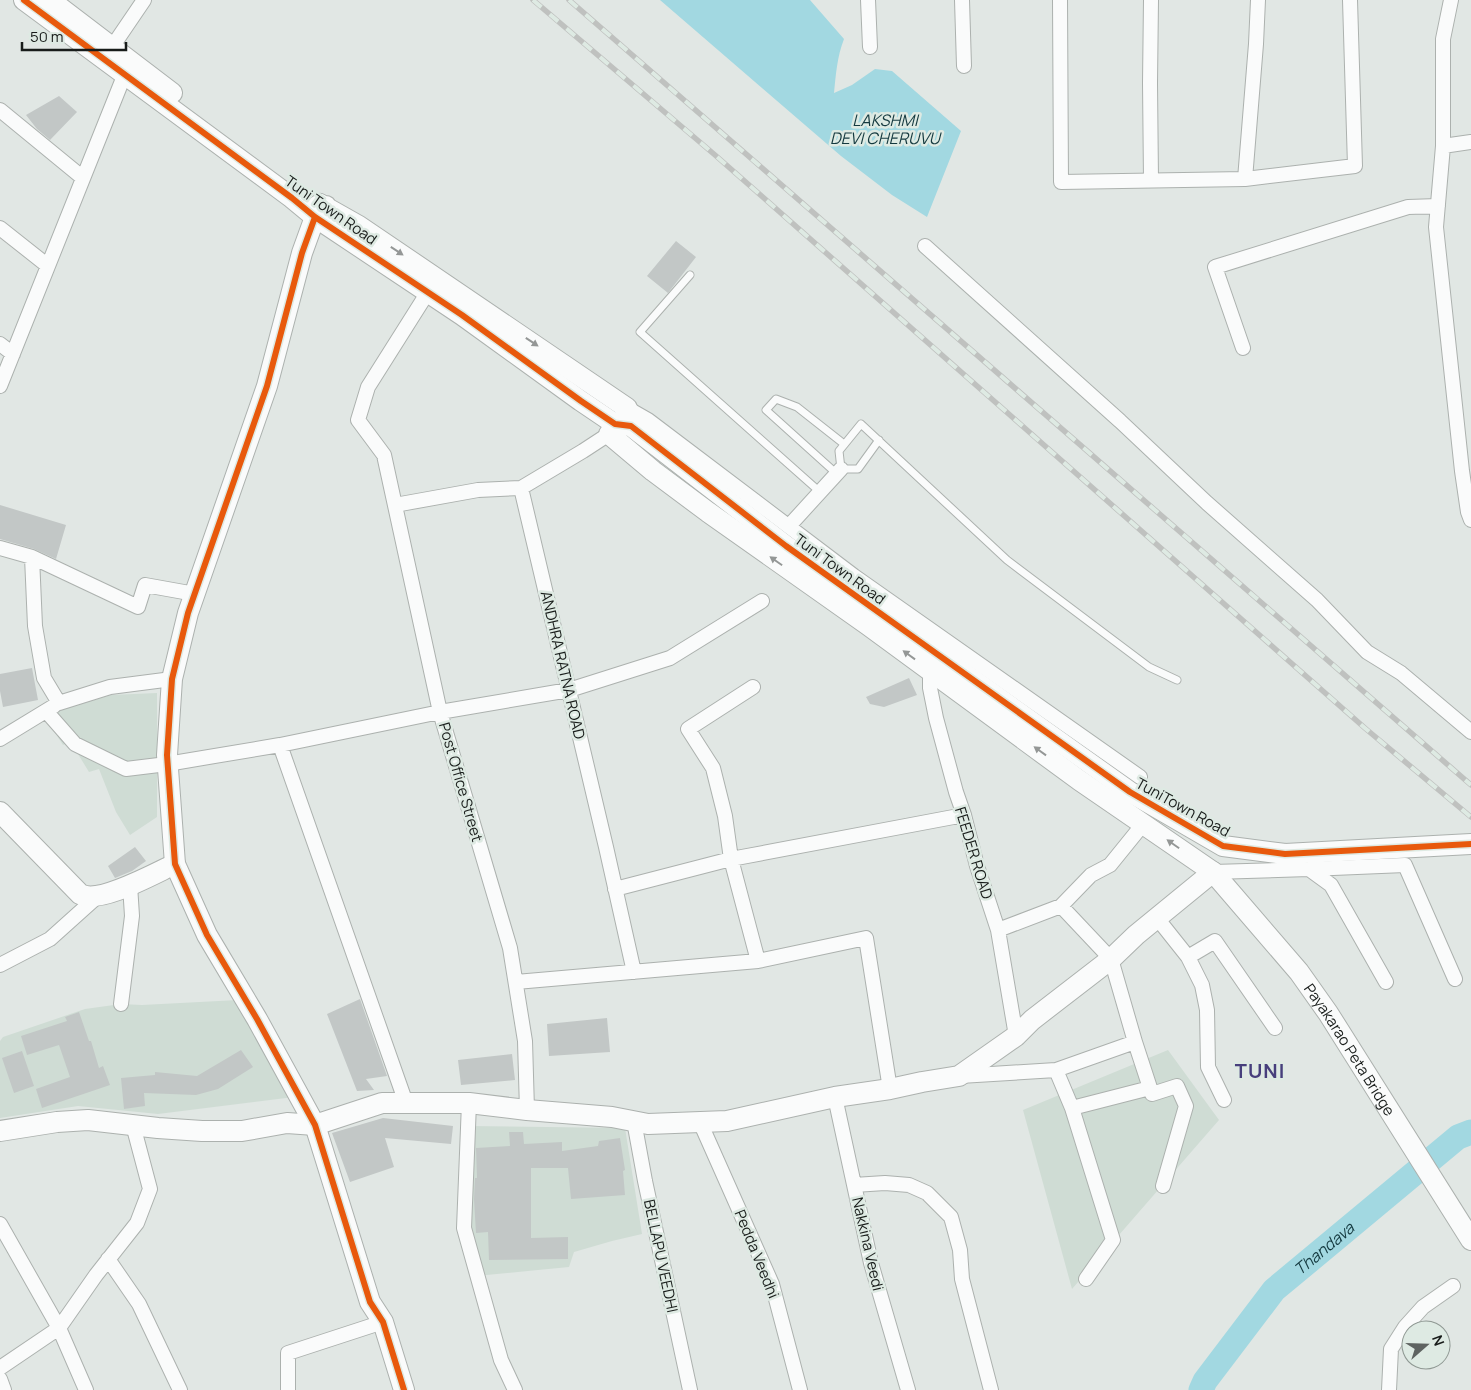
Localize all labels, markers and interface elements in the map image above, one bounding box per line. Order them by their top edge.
scale bar [22,20,126,52]
text: 50 m [30,26,64,47]
water label: LAKSHMI DEVI CHERUVU [830,109,942,149]
street label: Tuni Town Road [281,170,381,250]
one-way arrow [390,246,404,256]
one-way arrow [525,337,538,347]
street label: Tuni Town Road [790,529,890,609]
one-way arrow [769,556,783,566]
street label: ANDHRA RATNA ROAD [536,589,590,741]
one-way arrow [902,650,915,660]
street label: Post Office Street [434,720,488,844]
one-way arrow [1034,745,1047,756]
street label: TuniTown Road [1132,772,1234,842]
street label: FEEDER ROAD [950,804,998,902]
one-way arrow [1166,839,1180,849]
street label: Payakarao Peta Bridge [1300,979,1401,1120]
district label: TUNI [1235,1057,1285,1084]
street label: Nakkina Veedi [847,1195,889,1293]
street label: BELLAPU VEEDHI [639,1197,683,1315]
street label: Pedda Veedhi [730,1207,784,1301]
water label: Thandava [1289,1216,1360,1280]
north arrow [1401,1320,1451,1370]
text: N [1428,1332,1449,1348]

